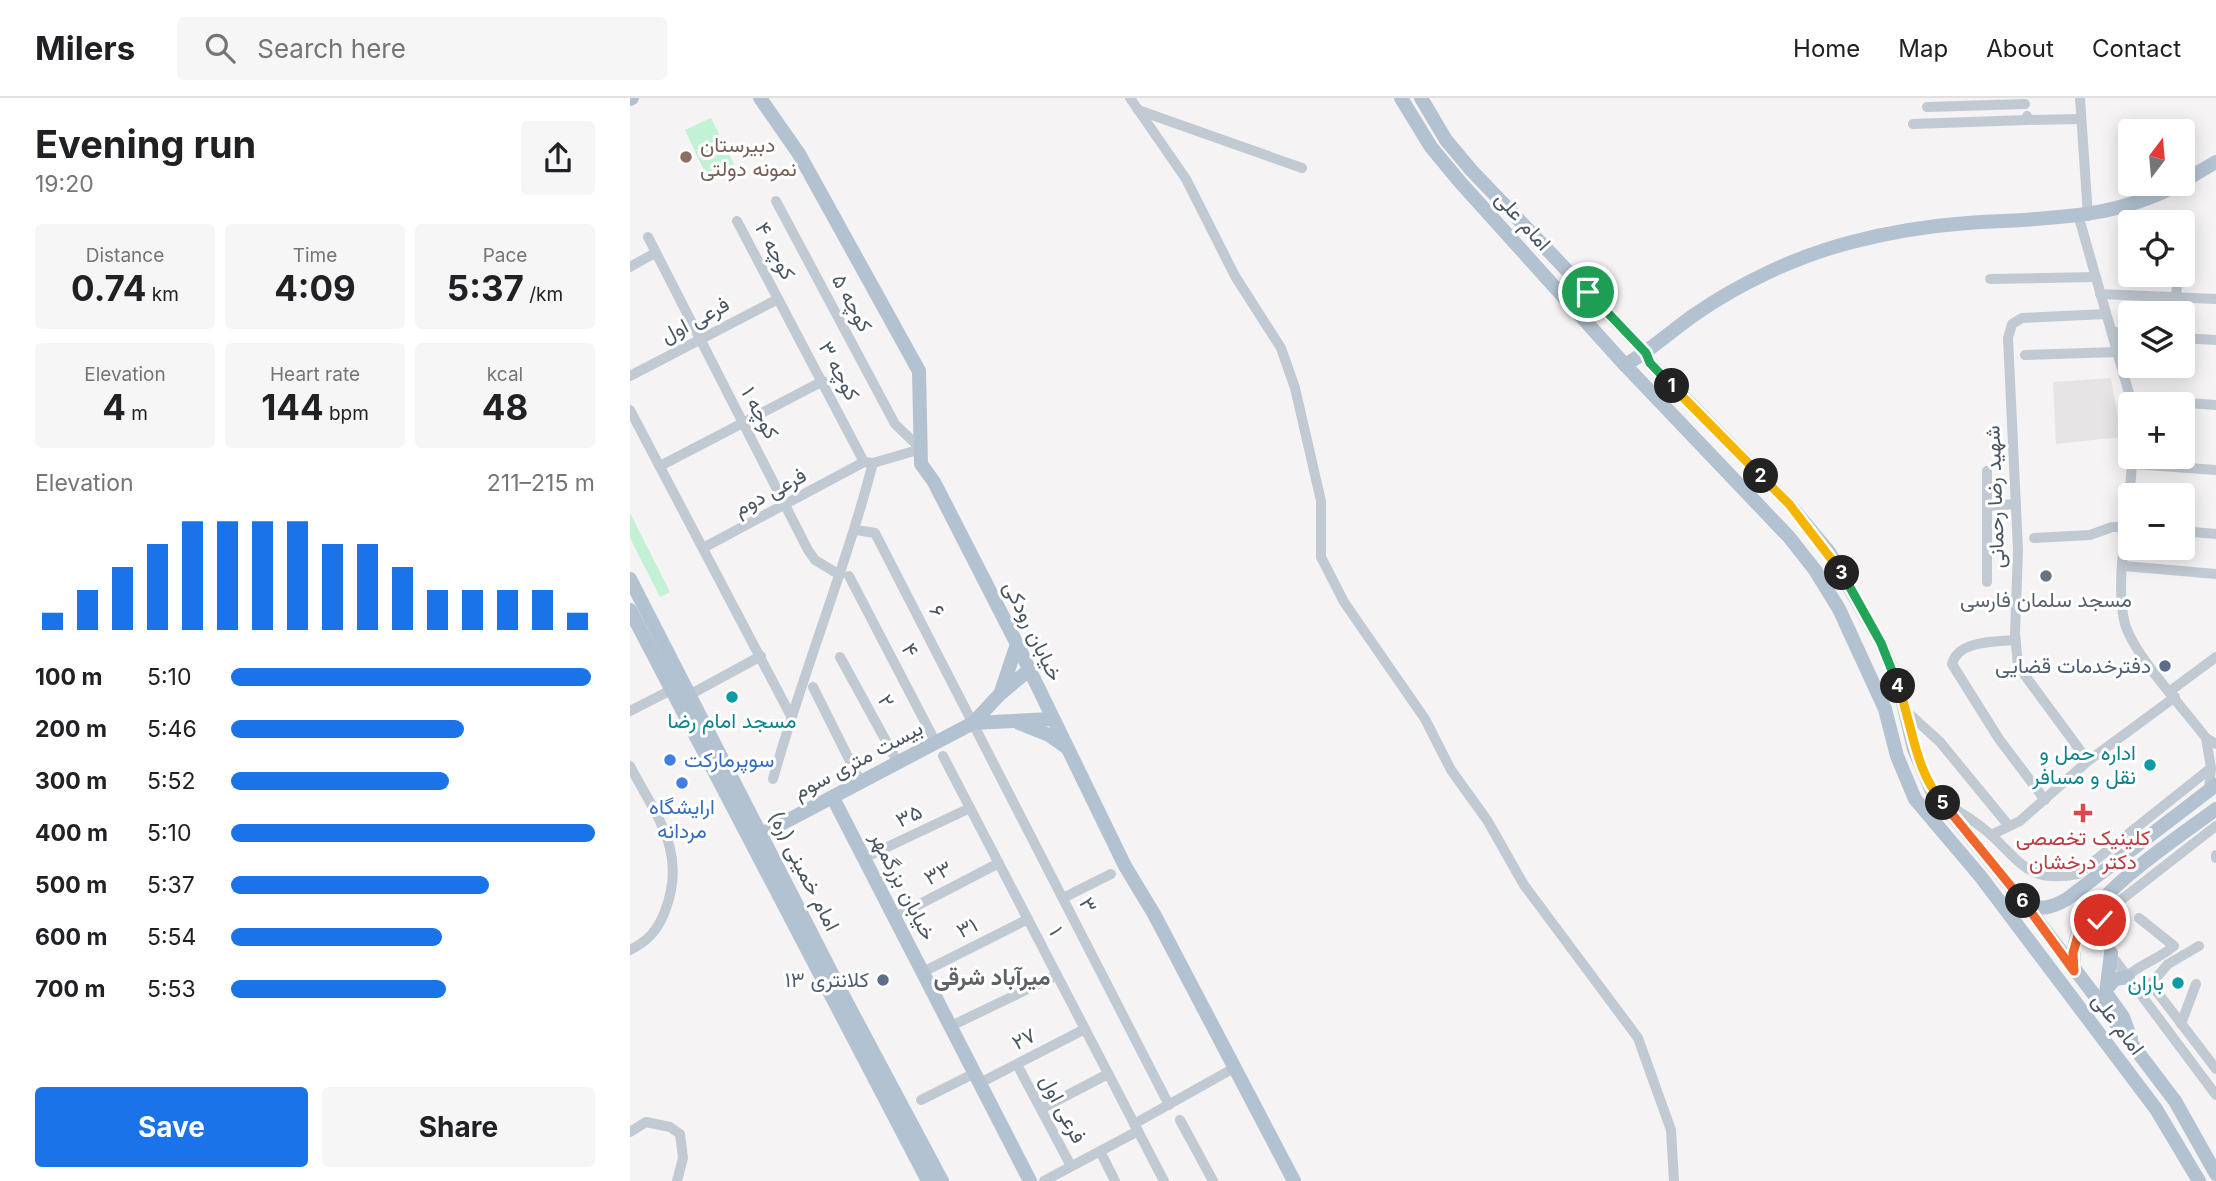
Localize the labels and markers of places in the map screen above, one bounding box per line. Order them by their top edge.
place label: دبیرستان نمونه دولتی [700,132,797,182]
marker: دبیرستان نمونه دولتی [678,149,694,165]
pin [1558,262,1618,322]
pin: 1 [1654,368,1690,404]
pin: 2 [1744,458,1778,494]
pin: 3 [1824,556,1860,590]
marker: مسجد سلمان فارسی [2038,568,2054,584]
place label: مسجد سلمان فارسی [1960,587,2132,613]
place label: دفترخدمات قضایی [1995,653,2151,679]
marker: دفترخدمات قضایی [2157,658,2173,674]
pin: 4 [1880,668,1916,704]
marker: مسجد امام رضا [724,689,740,705]
place label: مسجد امام رضا [668,708,796,735]
place label: اداره حمل و نقل و مسافر [2031,740,2136,790]
place label: سوپرمارکت [684,747,774,774]
marker: سوپرمارکت [662,752,678,768]
marker: اداره حمل و نقل و مسافر [2142,757,2158,773]
marker: ارایشگاه مردانه [674,775,690,791]
pin: 5 [1926,786,1960,820]
place label: ارایشگاه مردانه [649,794,715,844]
marker: کلینیک تخصصی دکتر درخشان [2073,803,2093,823]
place label: کلینیک تخصصی دکتر درخشان [2016,825,2150,875]
pin: 6 [2006,884,2040,918]
pin [2070,890,2130,950]
place label: کلانتری ۱۳ [785,967,869,993]
place label: باران [2127,970,2164,996]
marker: کلانتری ۱۳ [875,972,891,988]
marker: باران [2170,975,2186,991]

